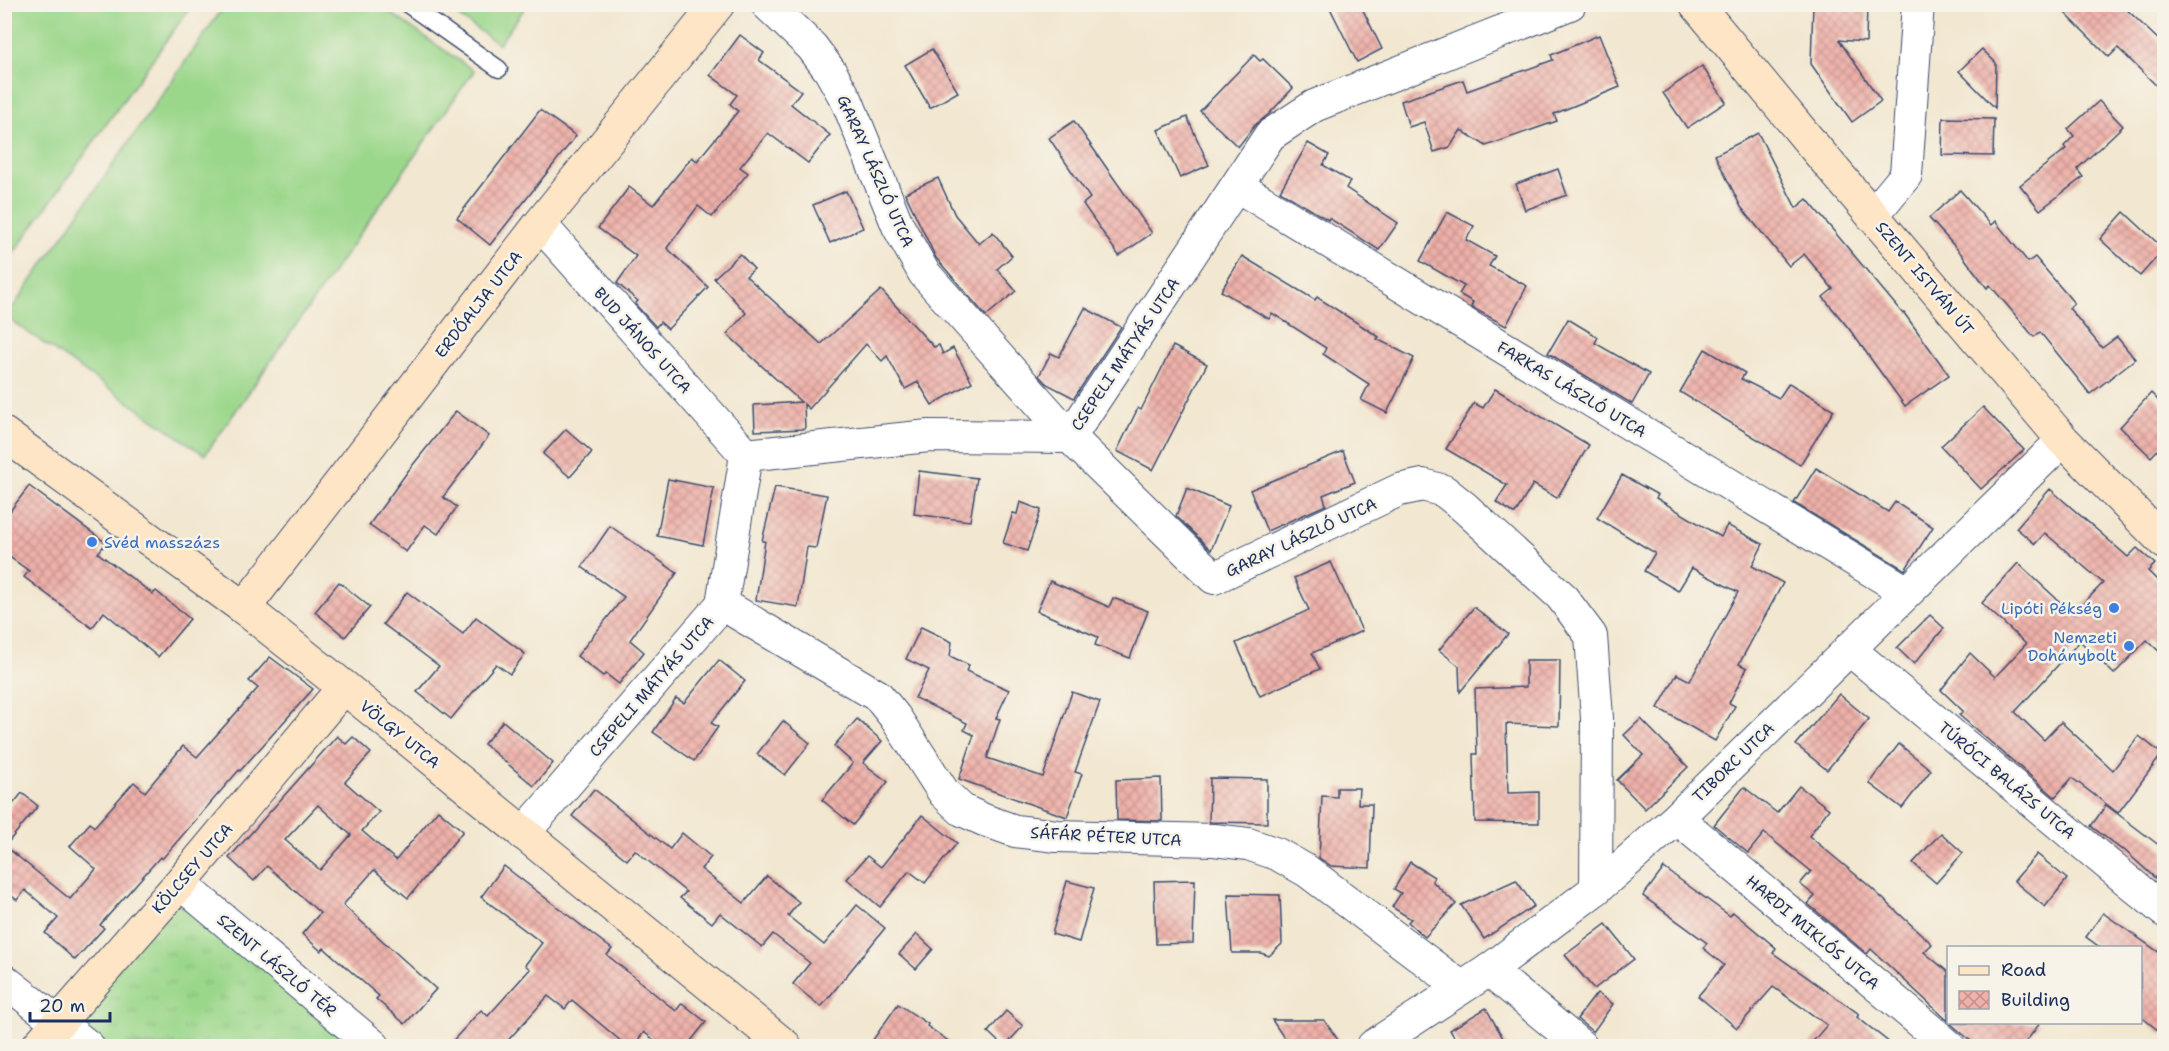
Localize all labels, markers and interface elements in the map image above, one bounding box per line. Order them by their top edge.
street label: GARAY LÁSZLÓ UTCA [832,92,919,251]
street label: SZENT ISTVÁN ÚT [1871,217,1978,340]
street label: ERDŐALJA UTCA [430,247,527,362]
street label: CSEPELI MÁTYÁS UTCA [1066,274,1184,435]
street label: BUD JÁNOS UTCA [589,283,696,398]
street label: FARKAS LÁSZLÓ UTCA [1493,336,1650,442]
street label: GARAY LÁSZLÓ UTCA [1222,493,1380,582]
place label: Svéd masszázs [104,532,220,553]
marker: Svéd masszázs [85,535,99,549]
place label: Lipóti Pékség [2001,598,2102,619]
marker: Lipóti Pékség [2107,601,2121,615]
street label: CSEPELI MÁTYÁS UTCA [584,611,718,761]
place label: Nemzeti Dohánybolt [2028,627,2117,666]
marker: Nemzeti Dohánybolt [2122,639,2136,653]
street label: VÖLGY UTCA [355,696,444,773]
street label: TÚRÓCI BALÁZS UTCA [1934,717,2079,844]
street label: TIBORC UTCA [1688,718,1779,807]
street label: KÖLCSEY UTCA [147,819,237,918]
street label: SÁFÁR PÉTER UTCA [1030,822,1182,851]
street label: HARDI MIKLÓS UTCA [1742,870,1884,994]
street label: SZENT LÁSZLÓ TÉR [213,909,341,1021]
legend [1947,946,2142,1024]
text: Road [2001,958,2046,982]
scale bar [30,985,110,1023]
text: Building [2001,988,2070,1012]
text: 20 m [39,994,85,1018]

